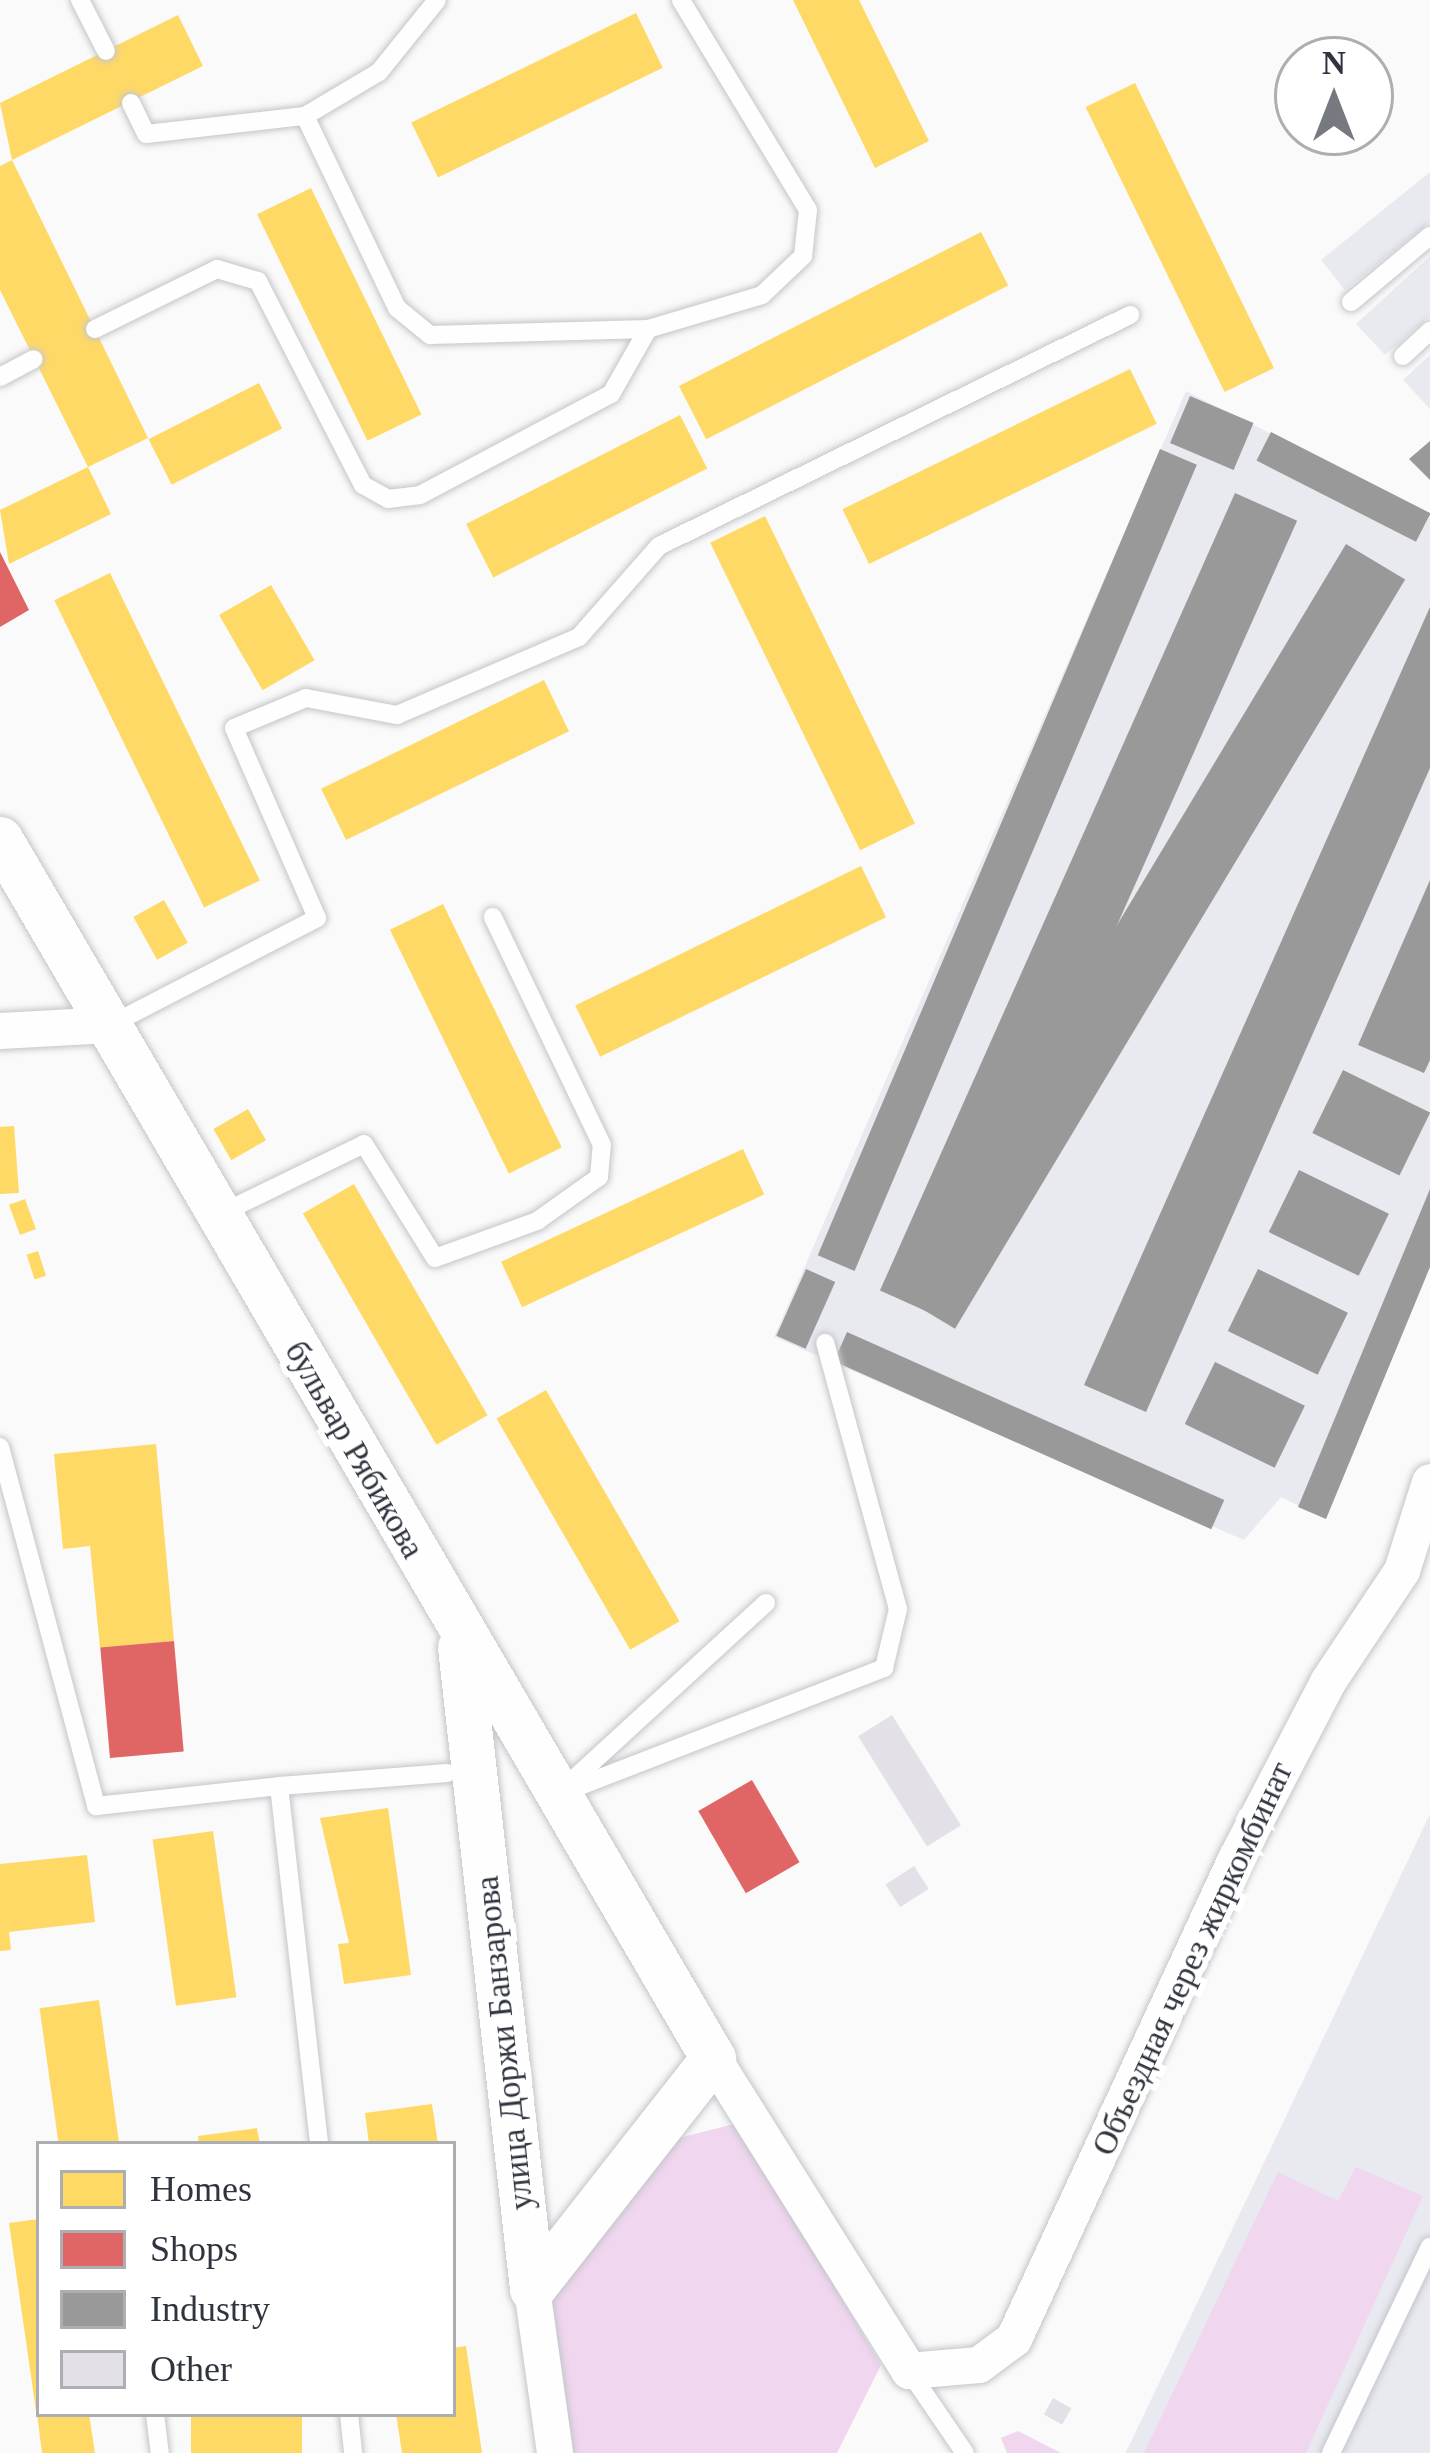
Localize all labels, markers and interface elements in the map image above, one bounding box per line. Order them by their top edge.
north arrow [1274,36,1394,156]
text: N [1322,45,1346,81]
street label: бульвар Рябикова [276,1334,432,1566]
street label: Объездная через жиркомбинат [1084,1756,1302,2162]
street label: улица Доржи Банзарова [468,1874,542,2212]
legend [36,2141,456,2417]
text: Homes [150,2169,252,2209]
text: Shops [150,2229,238,2269]
text: Industry [150,2289,270,2329]
text: Other [150,2349,232,2389]

